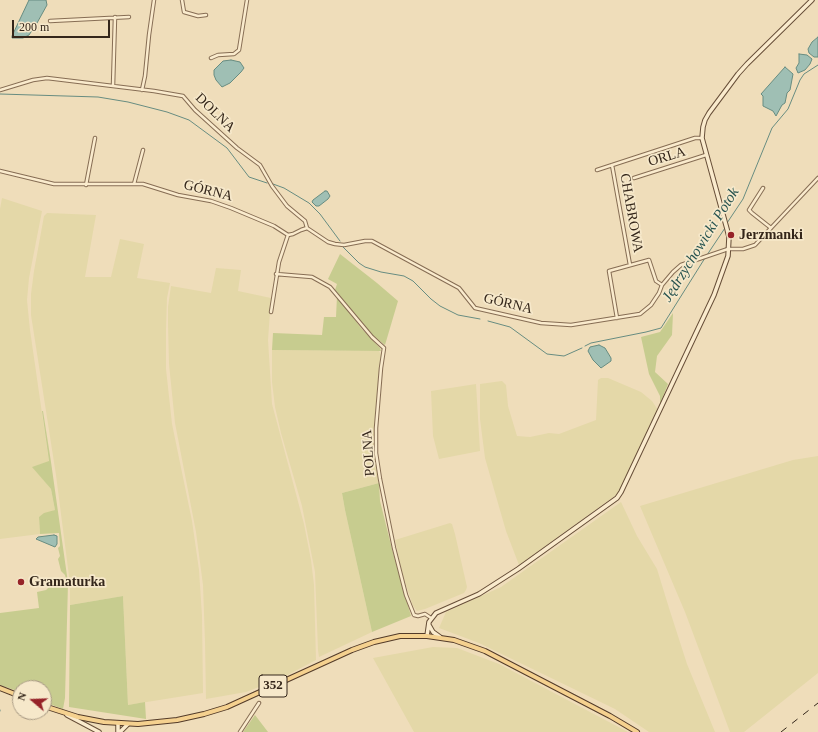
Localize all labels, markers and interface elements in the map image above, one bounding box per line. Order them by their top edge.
scale bar [14,12,112,38]
text: 200 m [19,20,49,34]
street label: DOLNA [192,90,238,136]
street label: ORLA [646,143,688,171]
street label: CHABROWA [616,172,646,254]
street label: GÓRNA [182,177,234,205]
water label: Jędrzychowicki Potok [659,185,743,305]
place label: Jerzmanki [739,227,803,243]
marker: Jerzmanki [726,230,736,240]
street label: GÓRNA [482,290,534,318]
street label: POLNA [359,429,379,477]
place label: Gramaturka [29,574,105,590]
marker: Gramaturka [16,577,26,587]
road number: 352 [259,675,287,697]
north arrow [12,680,52,720]
text: N [15,691,29,702]

